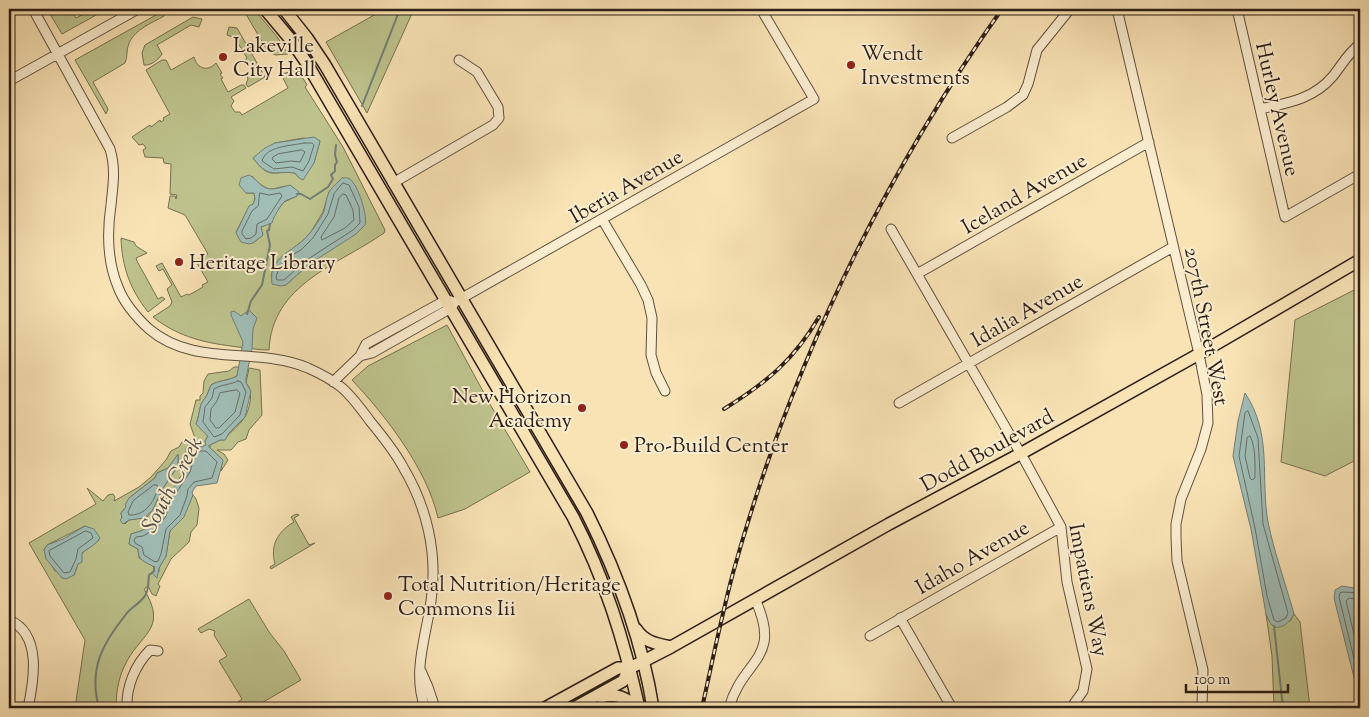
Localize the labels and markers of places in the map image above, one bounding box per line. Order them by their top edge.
place label: Lakeville City Hall [233,32,316,86]
place label: Wendt Investments [861,40,970,94]
marker: Lakeville City Hall [217,51,229,63]
marker: Wendt Investments [845,59,857,71]
place label: Heritage Library [189,249,336,279]
marker: Heritage Library [173,256,185,268]
place label: New Horizon Academy [452,383,573,437]
marker: New Horizon Academy [576,402,588,414]
place label: Pro-Build Center [634,432,789,462]
marker: Pro-Build Center [618,439,630,451]
place label: Total Nutrition/Heritage Commons Iii [398,571,621,625]
marker: Total Nutrition/Heritage Commons Iii [382,590,394,602]

